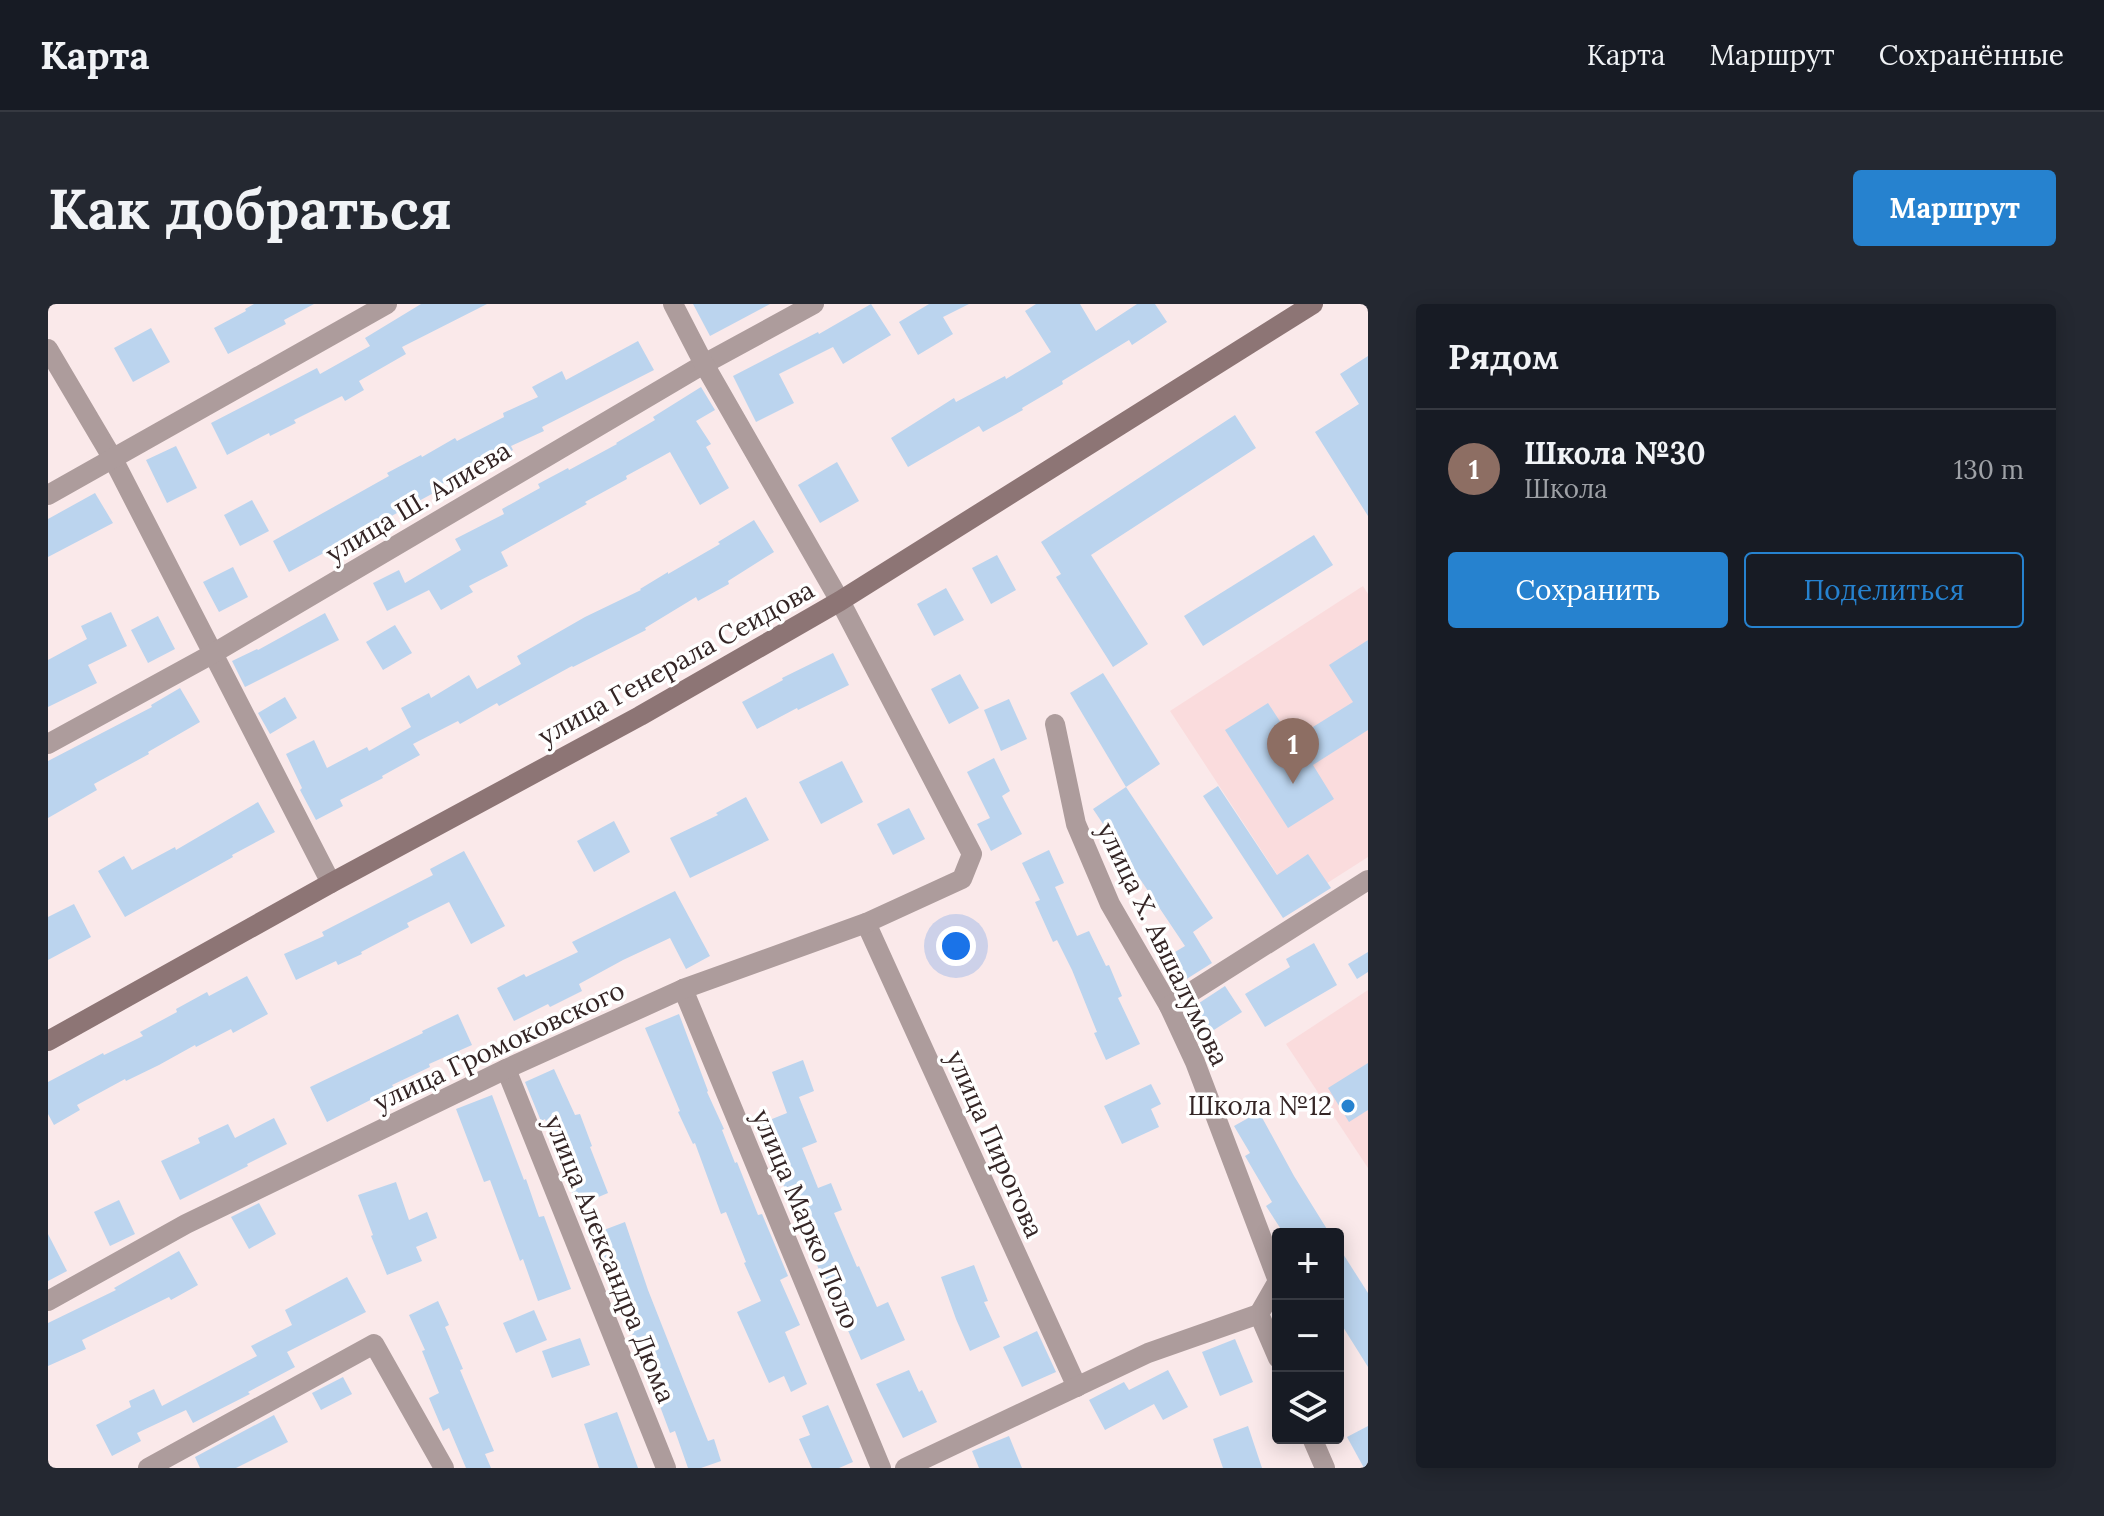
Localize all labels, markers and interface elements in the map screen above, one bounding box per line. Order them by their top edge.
text: Карта [40,31,149,79]
text: Карта [1587,37,1665,73]
text: Маршрут [1709,37,1835,73]
text: Сохранённые [1879,37,2064,73]
button: Маршрут [1853,170,2056,246]
text: Как добраться [48,173,452,244]
text: Рядом [1448,335,1559,378]
street label: улица Ш. Алиева [319,433,516,570]
text: Школа №30 [1524,434,1706,472]
text: 1 [1469,453,1479,486]
text: 130 m [1954,453,2024,486]
text: Школа [1524,472,1608,505]
button: Сохранить [1448,552,1728,628]
button: Поделиться [1744,552,2024,628]
street label: улица Генерала Сеидова [532,573,820,752]
pin: 1 [1267,718,1319,784]
street label: улица Х. Авшалумова [1090,817,1237,1071]
your location [936,926,976,966]
street label: улица Громоковского [368,973,629,1118]
street label: улица Пирогова [939,1045,1052,1243]
place label: Школа №12 [1188,1089,1332,1122]
marker: Школа №12 [1339,1097,1357,1115]
street label: улица Марко Поло [745,1104,868,1334]
street label: улица Александра Дюма [538,1110,683,1408]
map controls [1272,1228,1344,1444]
button: + [1272,1228,1344,1300]
button: − [1272,1300,1344,1372]
button: layers [1272,1372,1344,1444]

